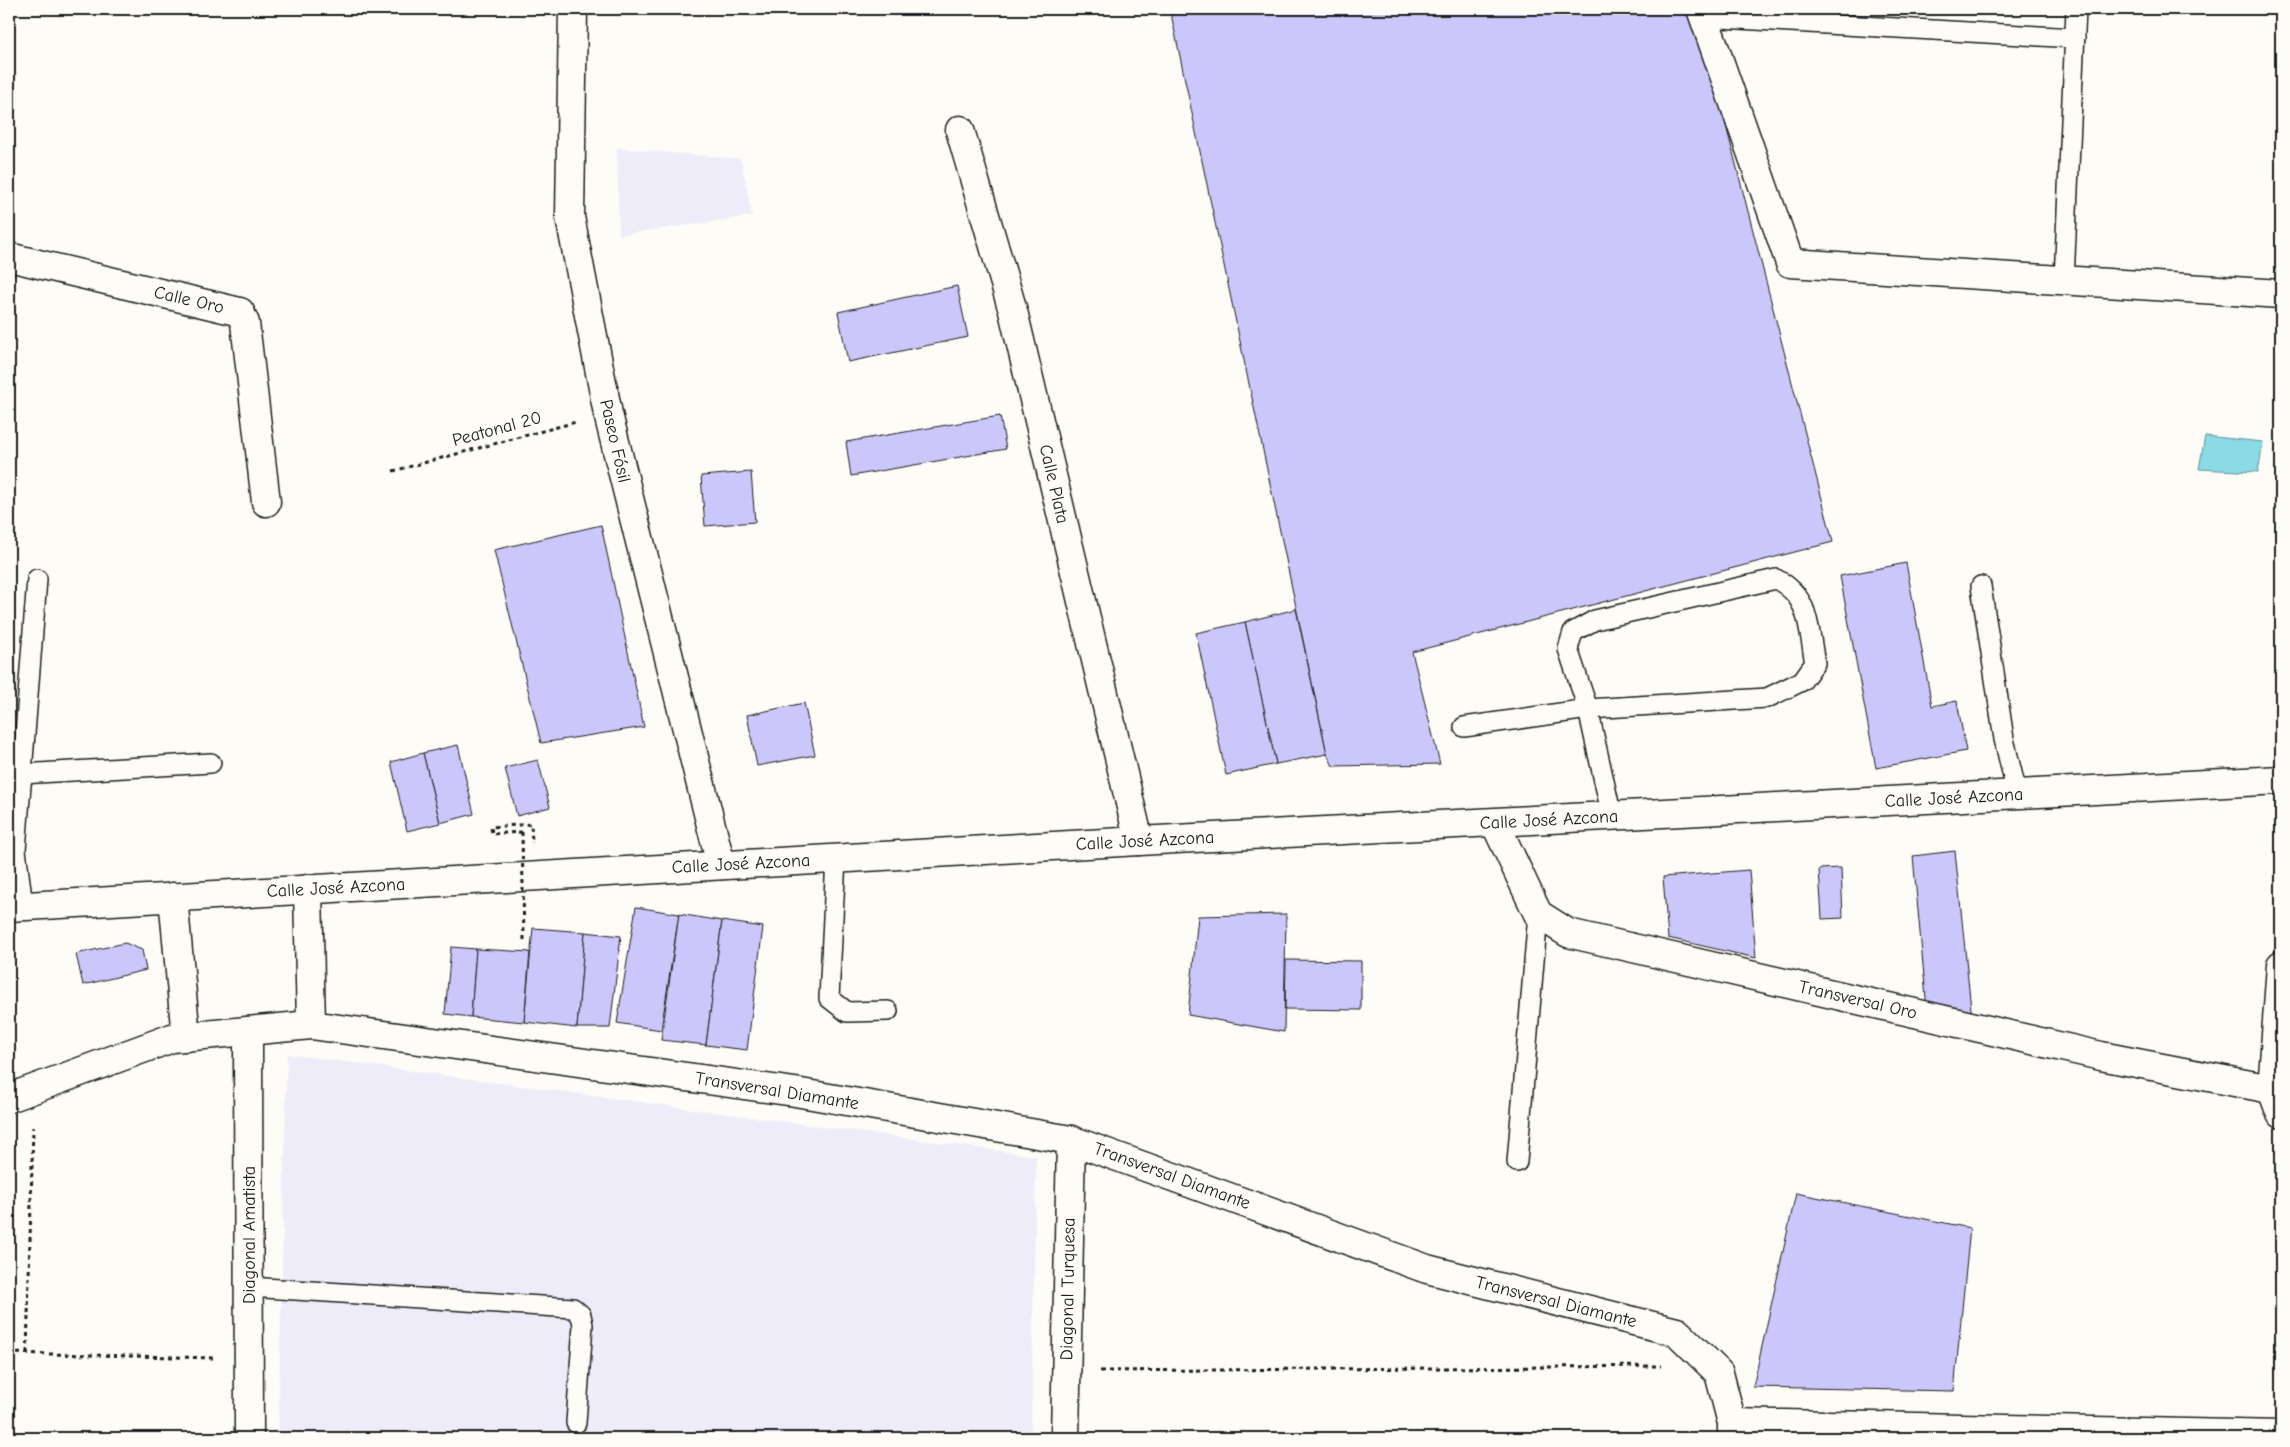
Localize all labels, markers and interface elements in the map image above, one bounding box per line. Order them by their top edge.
street label: Calle Oro [152,282,226,318]
street label: Paseo Fósil [595,397,635,485]
street label: Peatonal 20 [450,407,544,451]
street label: Calle Plata [1035,442,1073,526]
street label: Calle José Azcona [1884,784,2024,812]
street label: Calle José Azcona [1479,806,1619,834]
street label: Calle José Azcona [1075,827,1215,855]
street label: Calle José Azcona [671,850,811,878]
street label: Calle José Azcona [266,874,406,902]
street label: Transversal Oro [1797,976,1919,1024]
street label: Transversal Diamante [694,1068,860,1114]
street label: Transversal Diamante [1091,1138,1253,1214]
street label: Diagonal Amatista [239,1166,260,1304]
street label: Diagonal Turquesa [1056,1218,1080,1360]
street label: Transversal Diamante [1473,1272,1639,1332]

